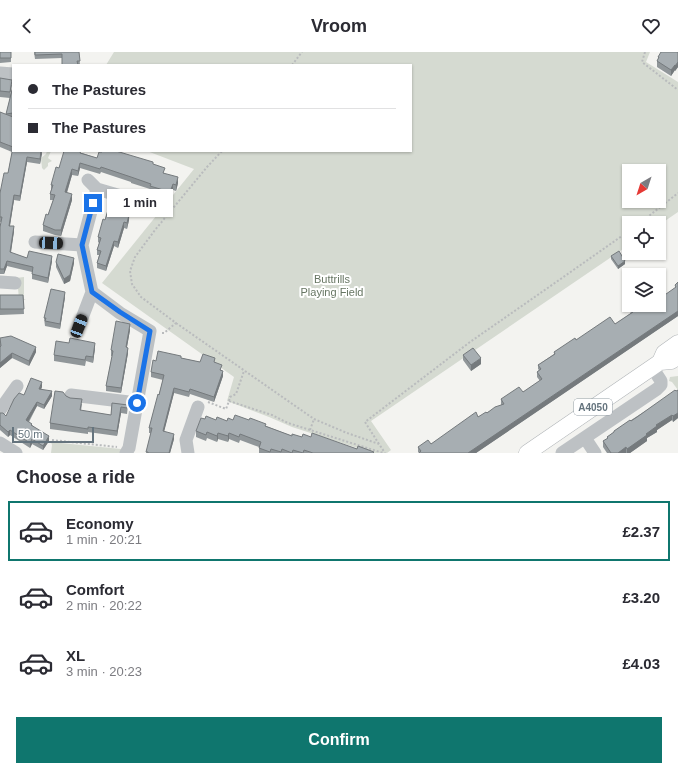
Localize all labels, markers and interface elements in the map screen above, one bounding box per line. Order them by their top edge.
icon: back [16,15,38,37]
icon: heart [640,15,662,37]
text: Vroom [311,16,367,36]
text: The Pastures [52,81,146,98]
text: The Pastures [52,119,146,136]
north arrow [622,164,666,208]
map controls [622,164,666,312]
callout: 1 min [107,189,173,217]
route end [84,194,102,212]
text: 1 min [123,195,157,210]
button: locate [622,216,666,260]
car [39,236,63,250]
button: layers [622,268,666,312]
park label: Buttrills Playing Field [301,273,363,298]
car [69,313,89,339]
route start [128,394,146,412]
road number: A4050 [574,399,612,415]
scale bar [12,425,94,444]
text: 50 m [18,428,42,440]
text: Choose a ride [16,467,135,487]
icon: car [18,513,54,549]
text: Economy [66,515,134,532]
text: £2.37 [622,523,660,540]
text: 1 min · 20:21 [66,532,142,547]
icon: car [18,579,54,615]
text: Comfort [66,581,124,598]
text: £3.20 [622,589,660,606]
text: 2 min · 20:22 [66,598,142,613]
icon: car [18,645,54,681]
text: XL [66,647,85,664]
text: £4.03 [622,655,660,672]
text: 3 min · 20:23 [66,664,142,679]
button: Confirm [16,717,662,763]

